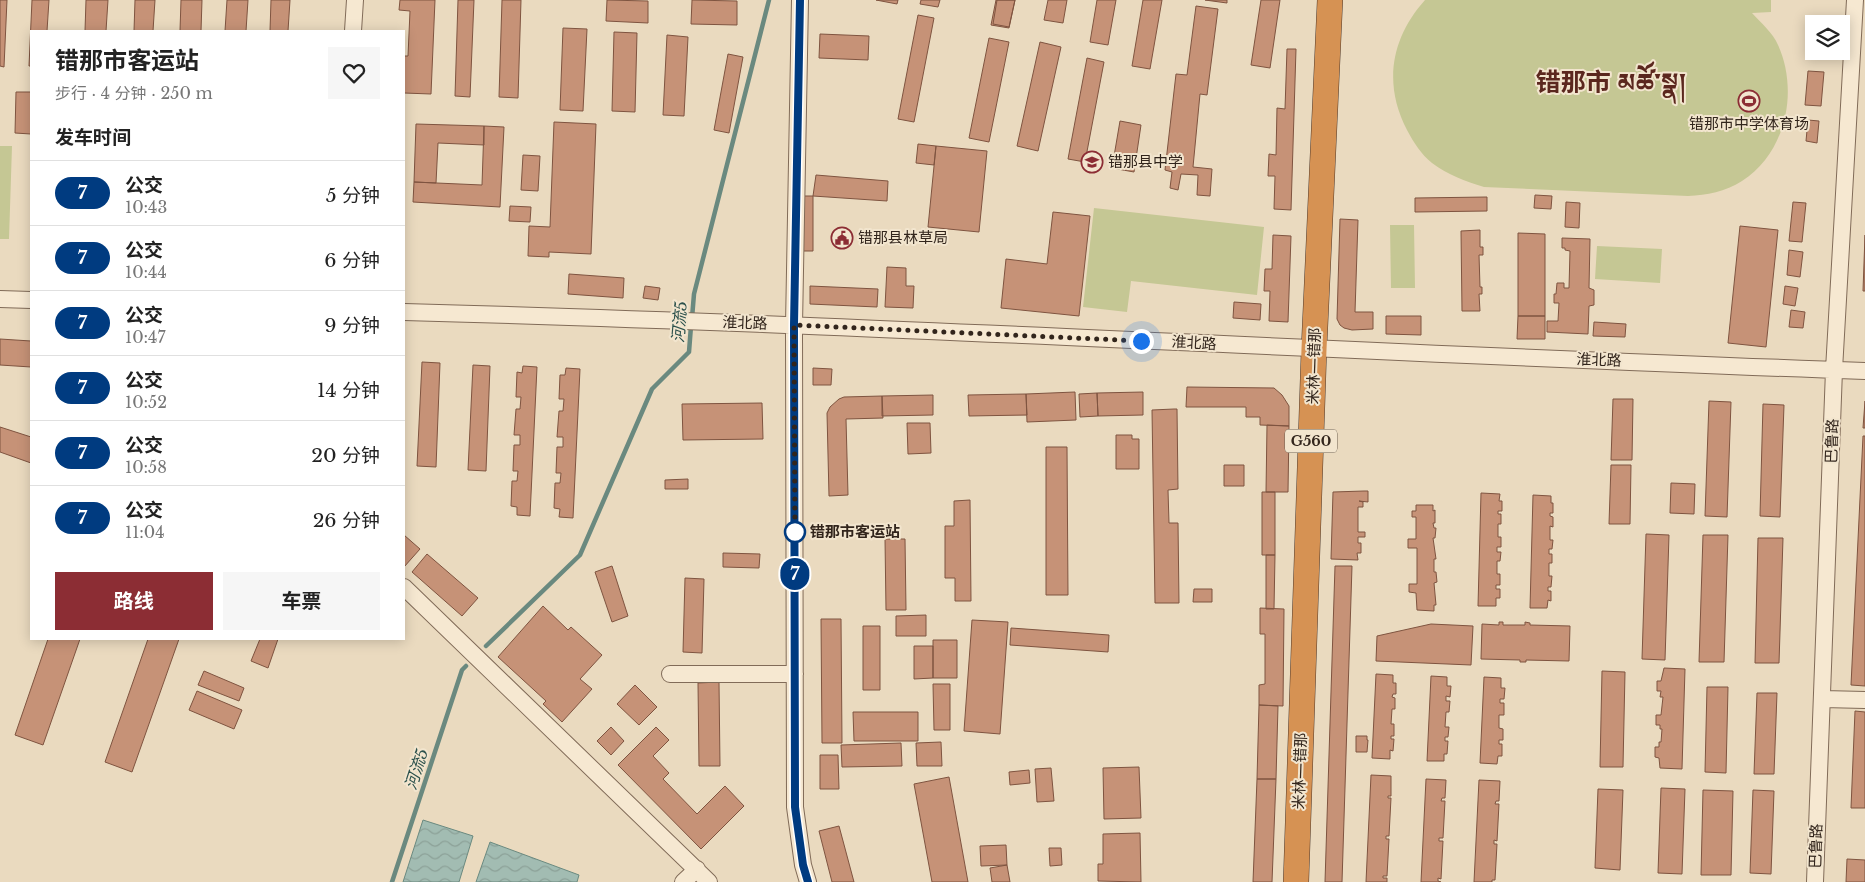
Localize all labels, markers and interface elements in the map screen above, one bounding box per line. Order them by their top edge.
map controls [1805,15,1850,60]
button: layers [1805,15,1850,60]
text: 错那市客运站 [55,46,199,75]
button: heart [328,47,380,99]
district label: 错那市 མཚོ་སྣ། [1536,61,1686,105]
text: 步行 · 4 分钟 · 250 m [55,83,213,103]
sports icon: 错那市中学体育场 [1737,89,1761,113]
place label: 错那市中学体育场 [1689,114,1809,133]
text: 发车时间 [55,126,131,149]
school or university icon: 错那县中学 [1080,150,1104,174]
place label: 错那县中学 [1108,152,1183,171]
text: 公交 [125,174,163,197]
text: 7 [78,182,87,204]
text: 5 分钟 [326,184,380,207]
text: 10:43 [125,197,167,217]
public building icon: 错那县林草局 [830,226,854,250]
place label: 错那县林草局 [858,228,948,247]
text: 公交 [125,239,163,262]
text: 7 [78,247,87,269]
text: 6 分钟 [324,249,380,272]
text: 10:44 [125,262,167,282]
water label: 河流5 [667,300,691,344]
text: 公交 [125,304,163,327]
text: 7 [78,312,87,334]
street label: 淮北路 [722,312,768,333]
text: 9 分钟 [324,314,380,337]
text: 10:47 [125,327,166,347]
street label: 米林—错那 [1303,327,1324,405]
your location [1129,329,1154,354]
street label: 淮北路 [1171,332,1217,353]
street label: 淮北路 [1576,349,1622,370]
text: 公交 [125,369,163,392]
text: 7 [78,377,87,399]
text: 14 分钟 [317,379,380,402]
text: 10:52 [125,392,167,412]
street label: 巴鲁路 [1821,418,1842,464]
road number: G560 [1285,430,1337,452]
text: 公交 [125,434,163,457]
text: 7 [78,442,87,464]
text: 20 分钟 [311,444,380,467]
text: 10:58 [125,457,167,477]
text: 公交 [125,499,163,522]
text: 7 [78,507,87,529]
text: 26 分钟 [313,509,380,532]
marker: 错那市客运站 [784,521,806,543]
text: 11:04 [125,522,165,542]
place label: 错那市客运站 [810,522,900,541]
line badge: 7 [779,558,811,590]
text: 7 [790,563,800,585]
button: 路线 [55,572,213,630]
button: 车票 [223,572,380,630]
street label: 米林—错那 [1289,732,1310,810]
water label: 河流5 [400,746,432,792]
street label: 巴鲁路 [1805,823,1826,869]

